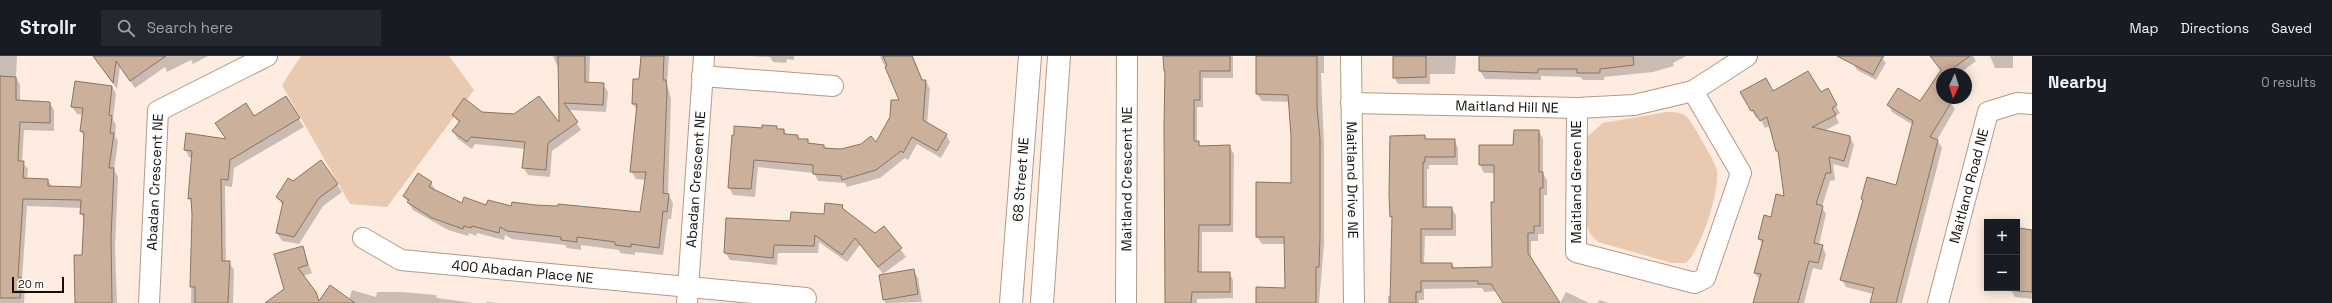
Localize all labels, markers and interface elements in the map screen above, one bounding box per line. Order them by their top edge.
search box [101,10,381,46]
text: Strollr [20,15,77,40]
icon: search [115,17,137,39]
text: Search here [147,18,233,37]
text: Map [2129,19,2159,37]
text: Directions [2181,19,2249,37]
text: Saved [2271,19,2312,37]
north arrow [1936,68,1972,104]
text: Nearby [2048,71,2107,93]
text: 0 results [2261,74,2316,91]
street label: Maitland Hill NE [1455,96,1559,117]
street label: Maitland Crescent NE [1117,106,1136,251]
street label: Abadan Crescent NE [682,110,709,248]
street label: Abadan Crescent NE [142,113,167,251]
street label: Maitland Green NE [1567,120,1585,243]
street label: Maitland Drive NE [1343,121,1362,239]
street label: Maitland Road NE [1945,126,1992,245]
street label: 68 Street NE [1008,136,1033,222]
map controls [1984,219,2020,291]
button: + [1984,219,2020,255]
button: − [1984,255,2020,291]
street label: 400 Abadan Place NE [451,256,594,287]
scale bar [12,275,64,294]
text: 20 m [18,277,44,291]

